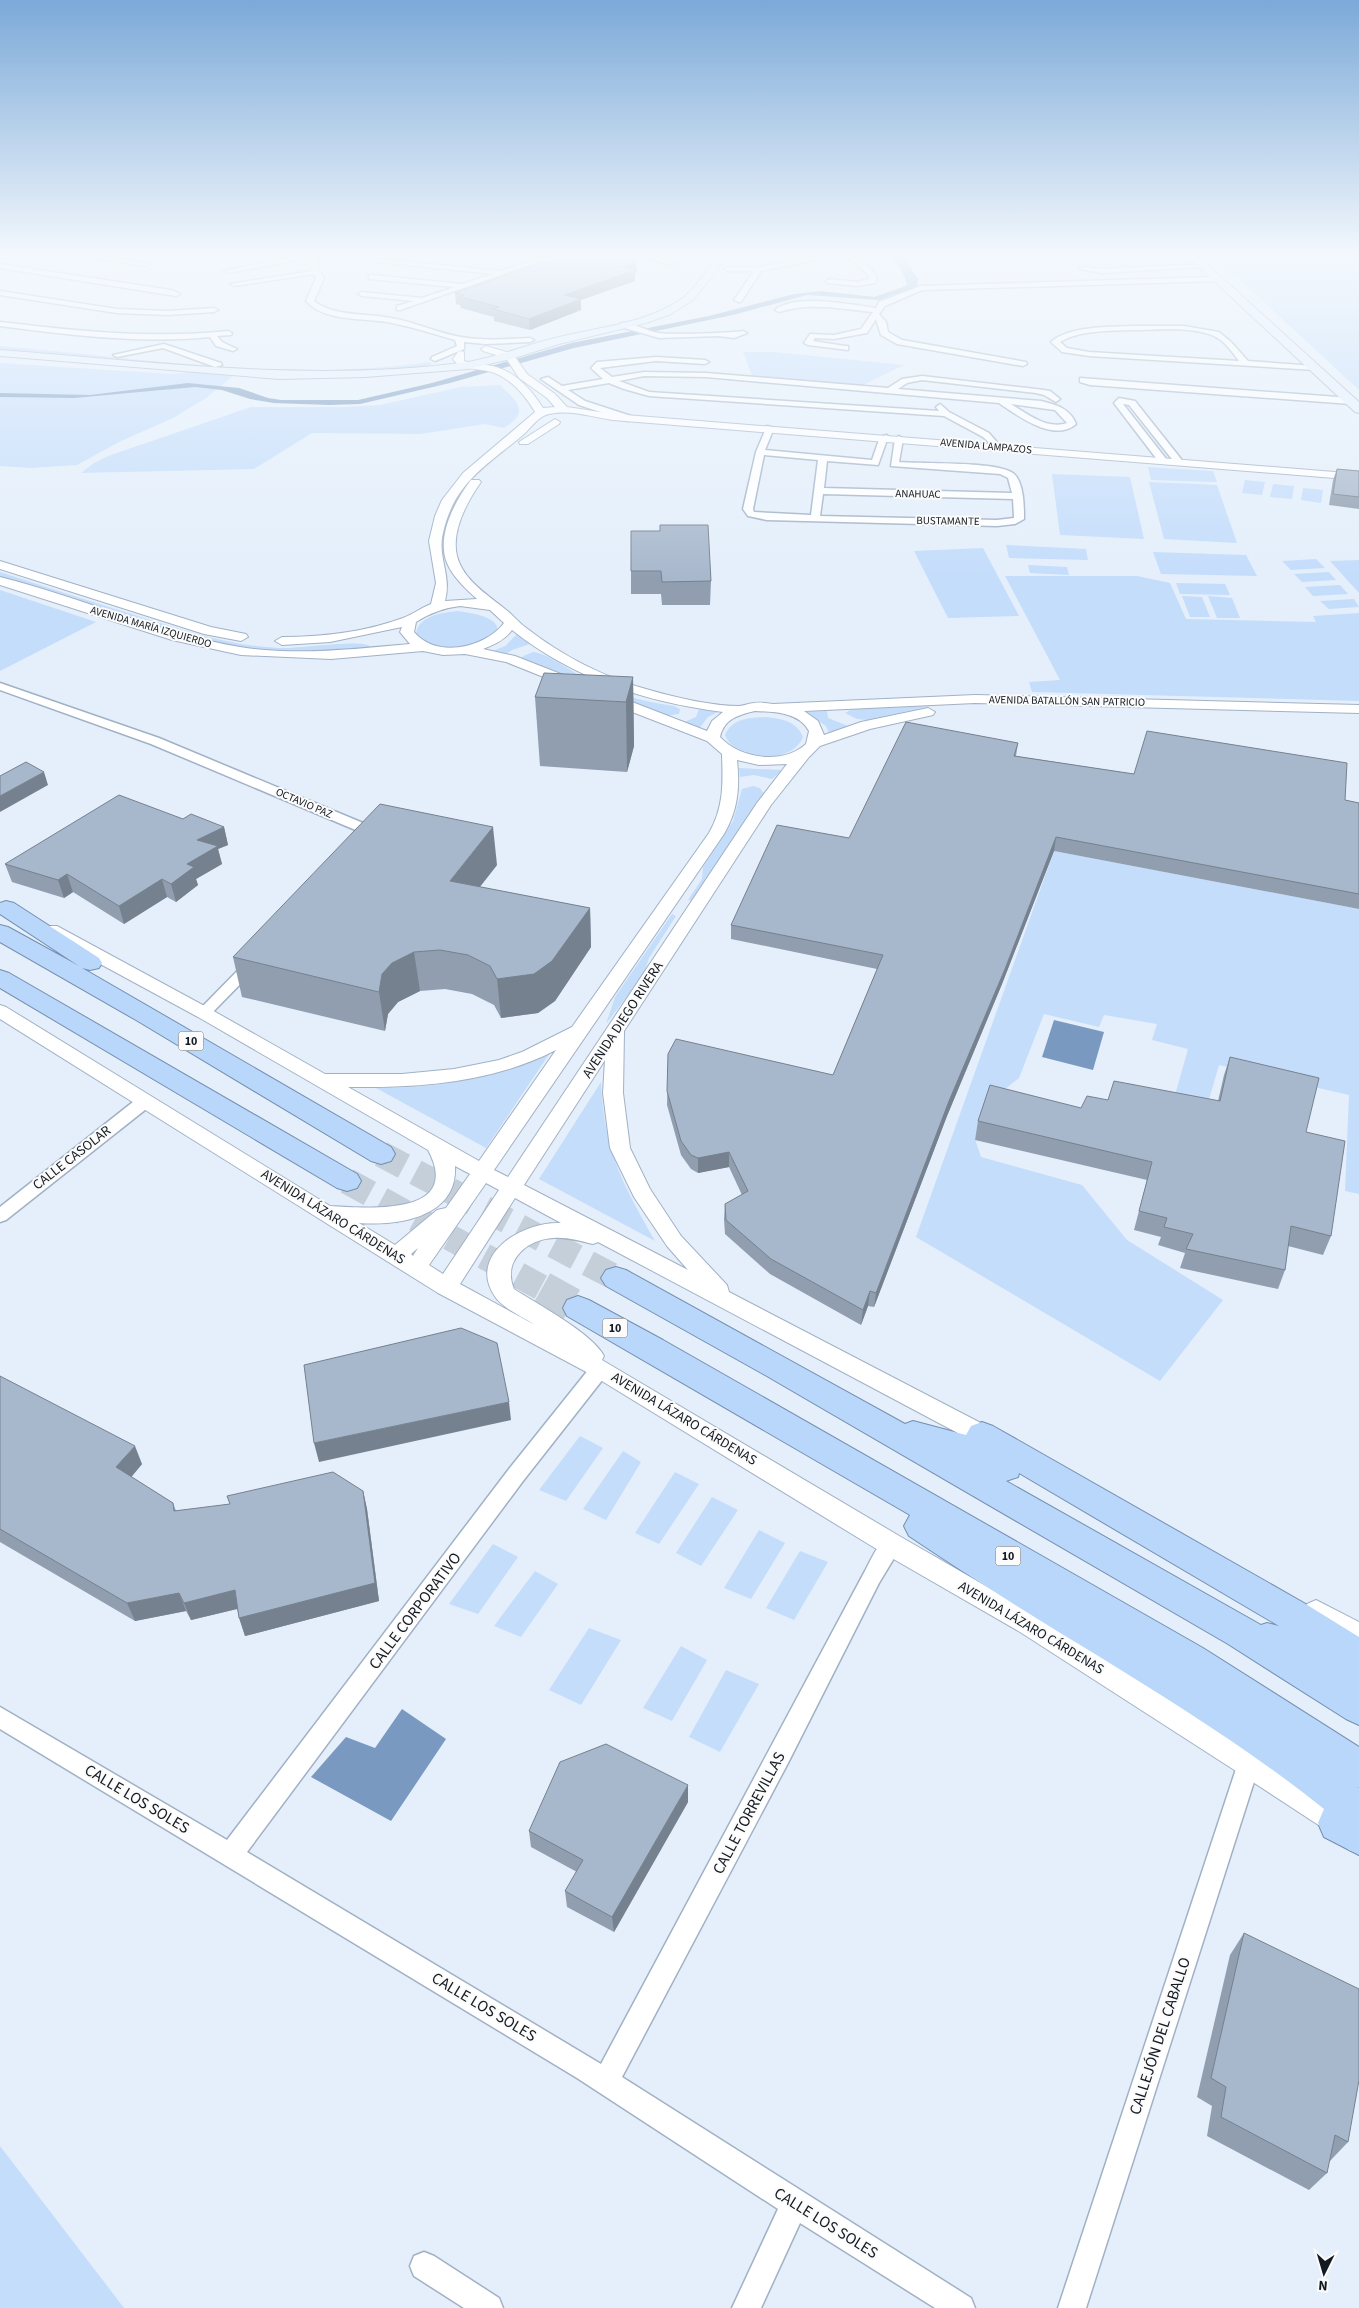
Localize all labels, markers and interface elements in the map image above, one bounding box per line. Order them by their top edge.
street label: AVENIDA LAMPAZOS [940,435,1033,457]
street label: ANAHUAC [895,486,941,502]
street label: BUSTAMANTE [916,513,980,529]
street label: AVENIDA MARÍA IZQUIERDO [89,603,213,651]
street label: AVENIDA BATALLÓN SAN PATRICIO [989,692,1145,710]
street label: OCTAVIO PAZ [273,784,335,822]
street label: AVENIDA DIEGO RIVERA [578,957,669,1082]
road number: 10 [178,1032,204,1050]
street label: CALLE CASOLAR [29,1121,115,1195]
street label: AVENIDA LÁZARO CÁRDENAS [257,1164,409,1270]
road number: 10 [602,1319,628,1338]
street label: AVENIDA LÁZARO CÁRDENAS [607,1367,761,1471]
road number: 10 [996,1546,1020,1565]
street label: CALLE CORPORATIVO [364,1548,466,1674]
street label: AVENIDA LÁZARO CÁRDENAS [954,1576,1108,1680]
street label: CALLE TORREVILLAS [707,1748,791,1878]
street label: CALLE LOS SOLES [80,1759,194,1839]
street label: CALLEJÓN DEL CABALLO [1124,1954,1196,2118]
street label: CALLE LOS SOLES [427,1967,541,2047]
street label: CALLE LOS SOLES [770,2182,882,2264]
north arrow [1299,2248,1349,2298]
text: N [1317,2275,1328,2295]

